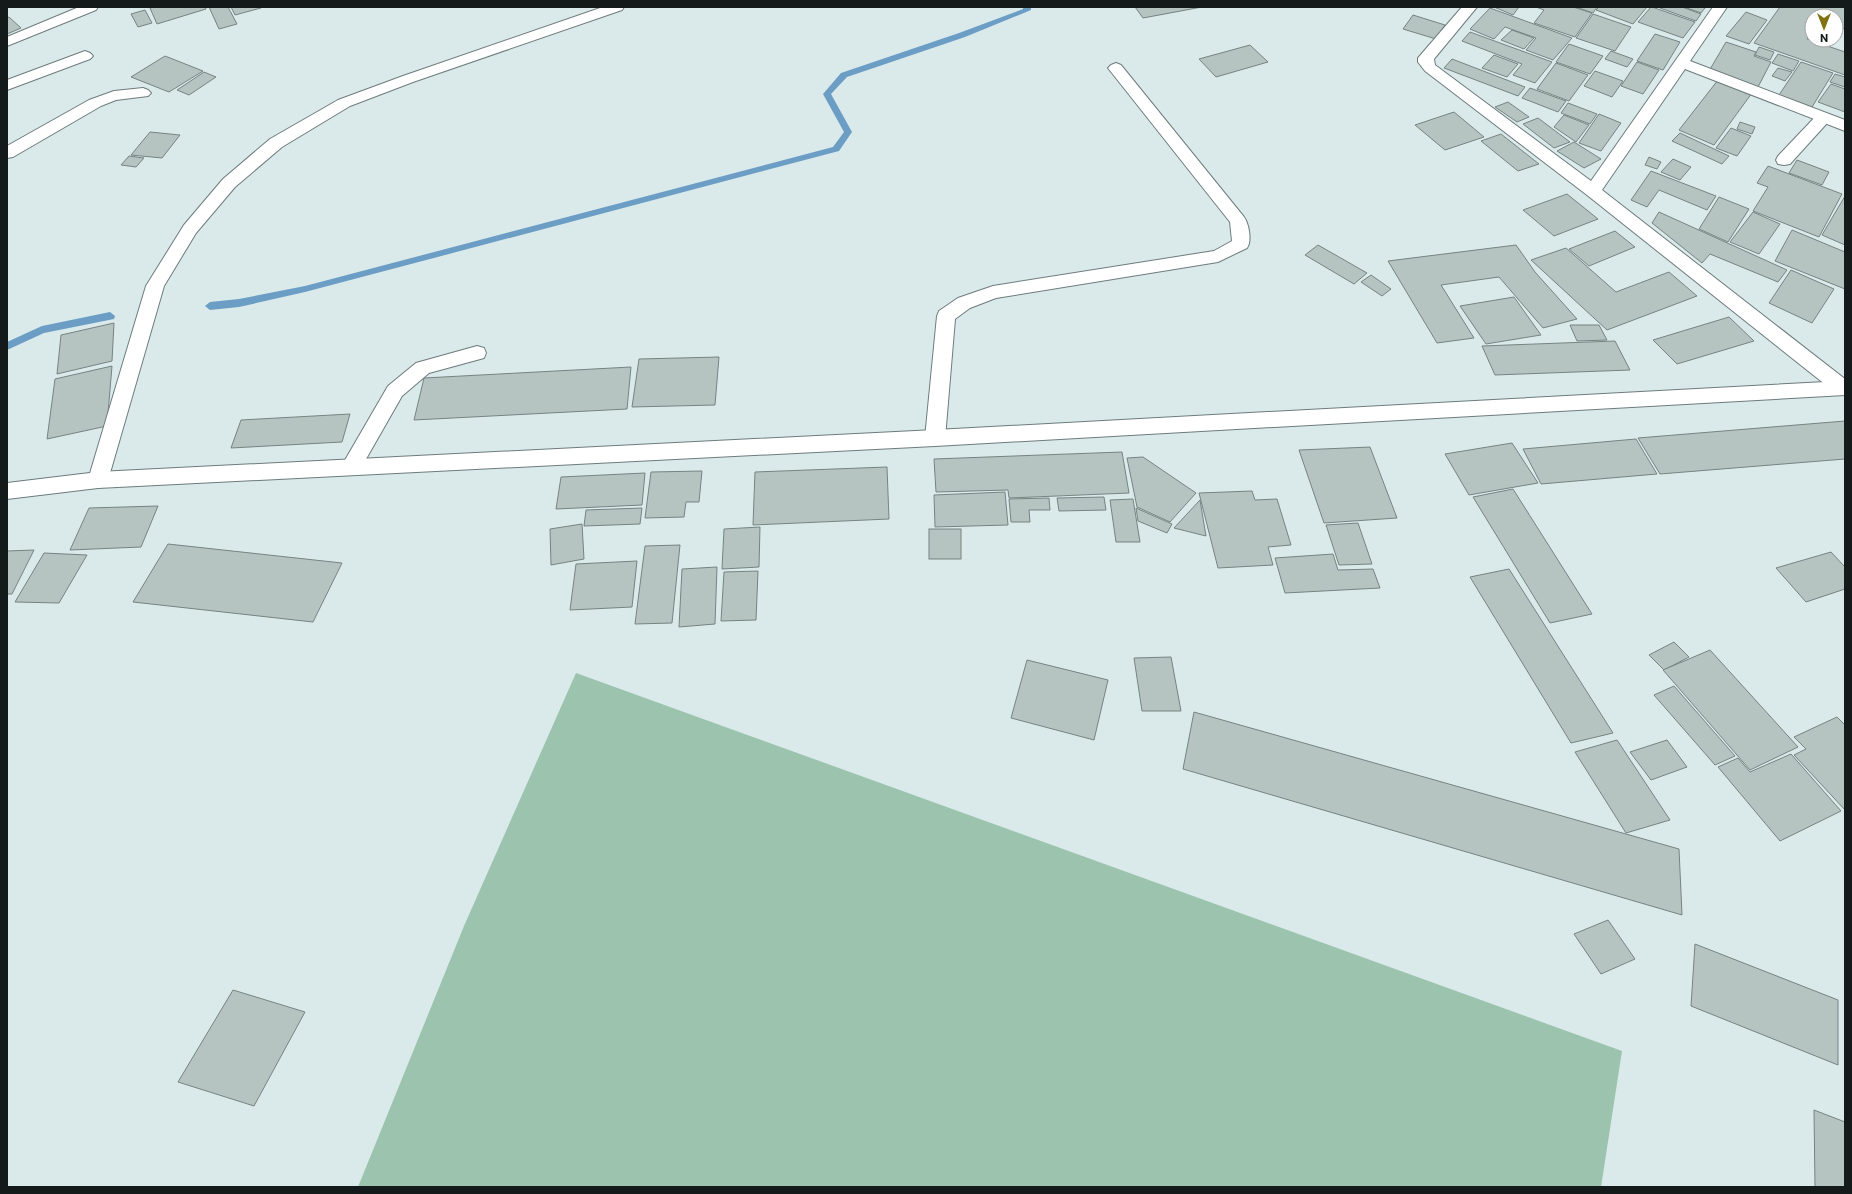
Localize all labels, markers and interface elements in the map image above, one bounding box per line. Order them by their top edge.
north arrow [1804,8,1844,48]
text: N [1820,32,1828,45]

